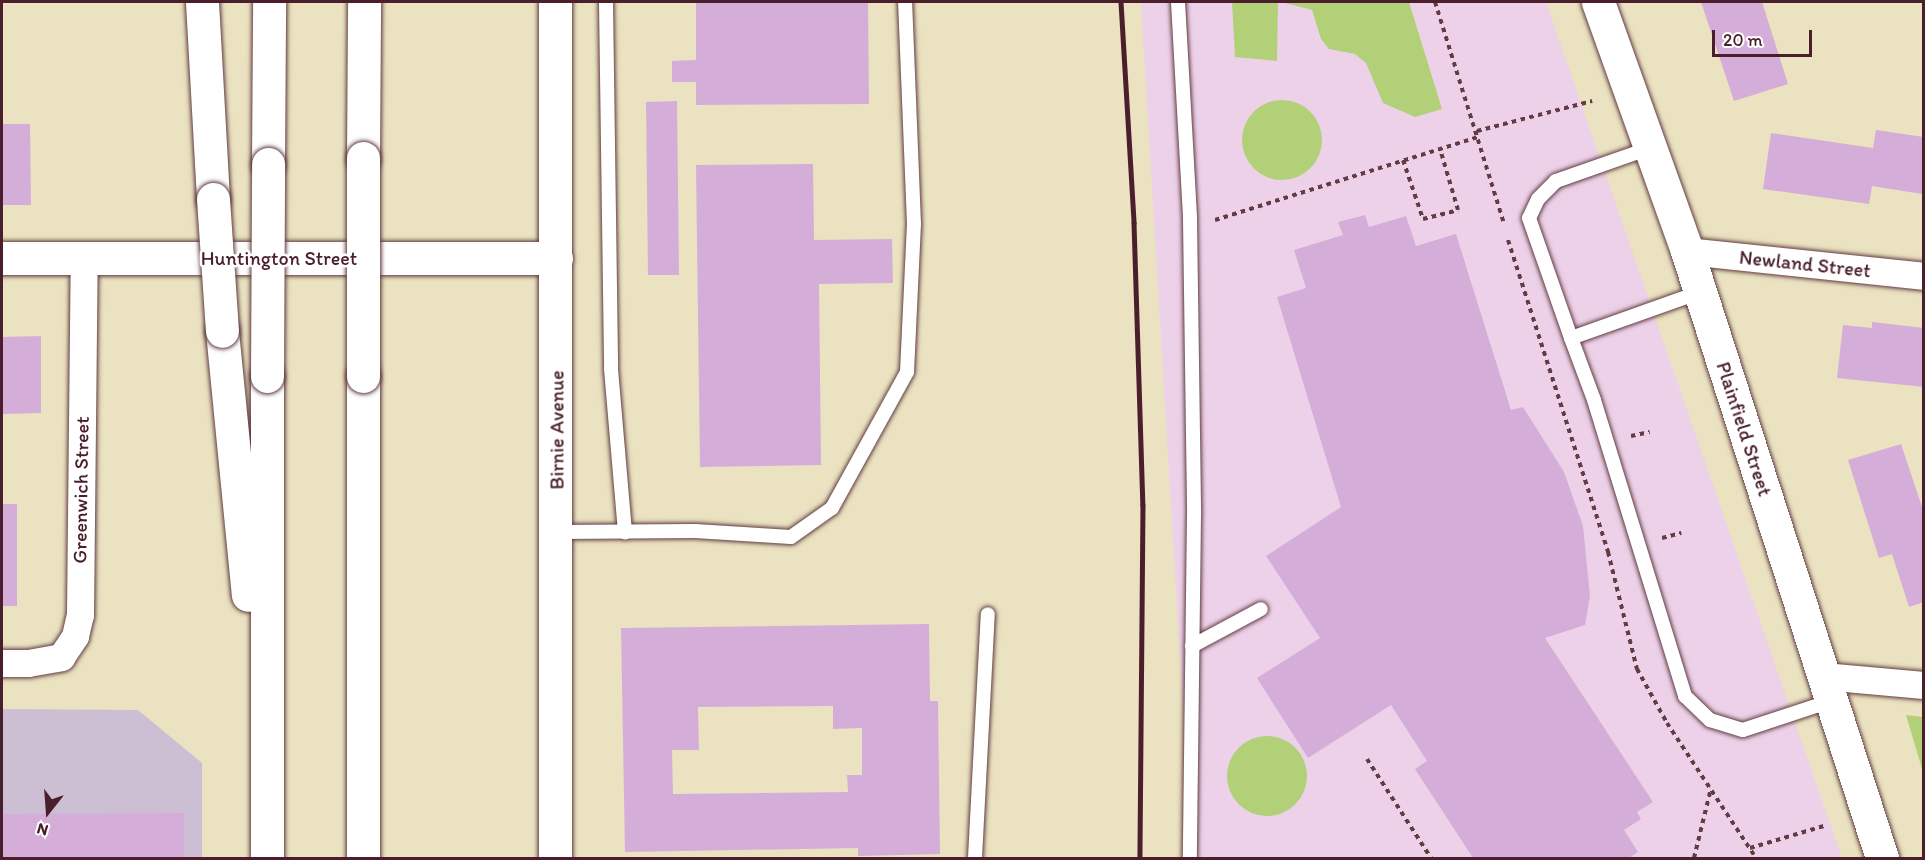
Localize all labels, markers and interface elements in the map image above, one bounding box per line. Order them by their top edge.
scale bar [1715,18,1816,56]
text: 20 m [1723,29,1763,51]
street label: Newland Street [1738,245,1872,283]
street label: Huntington Street [201,246,357,270]
street label: Plainfield Street [1711,359,1777,499]
street label: Birnie Avenue [545,371,569,489]
street label: Greenwich Street [68,416,94,564]
north arrow [18,782,78,842]
text: N [35,819,51,840]

